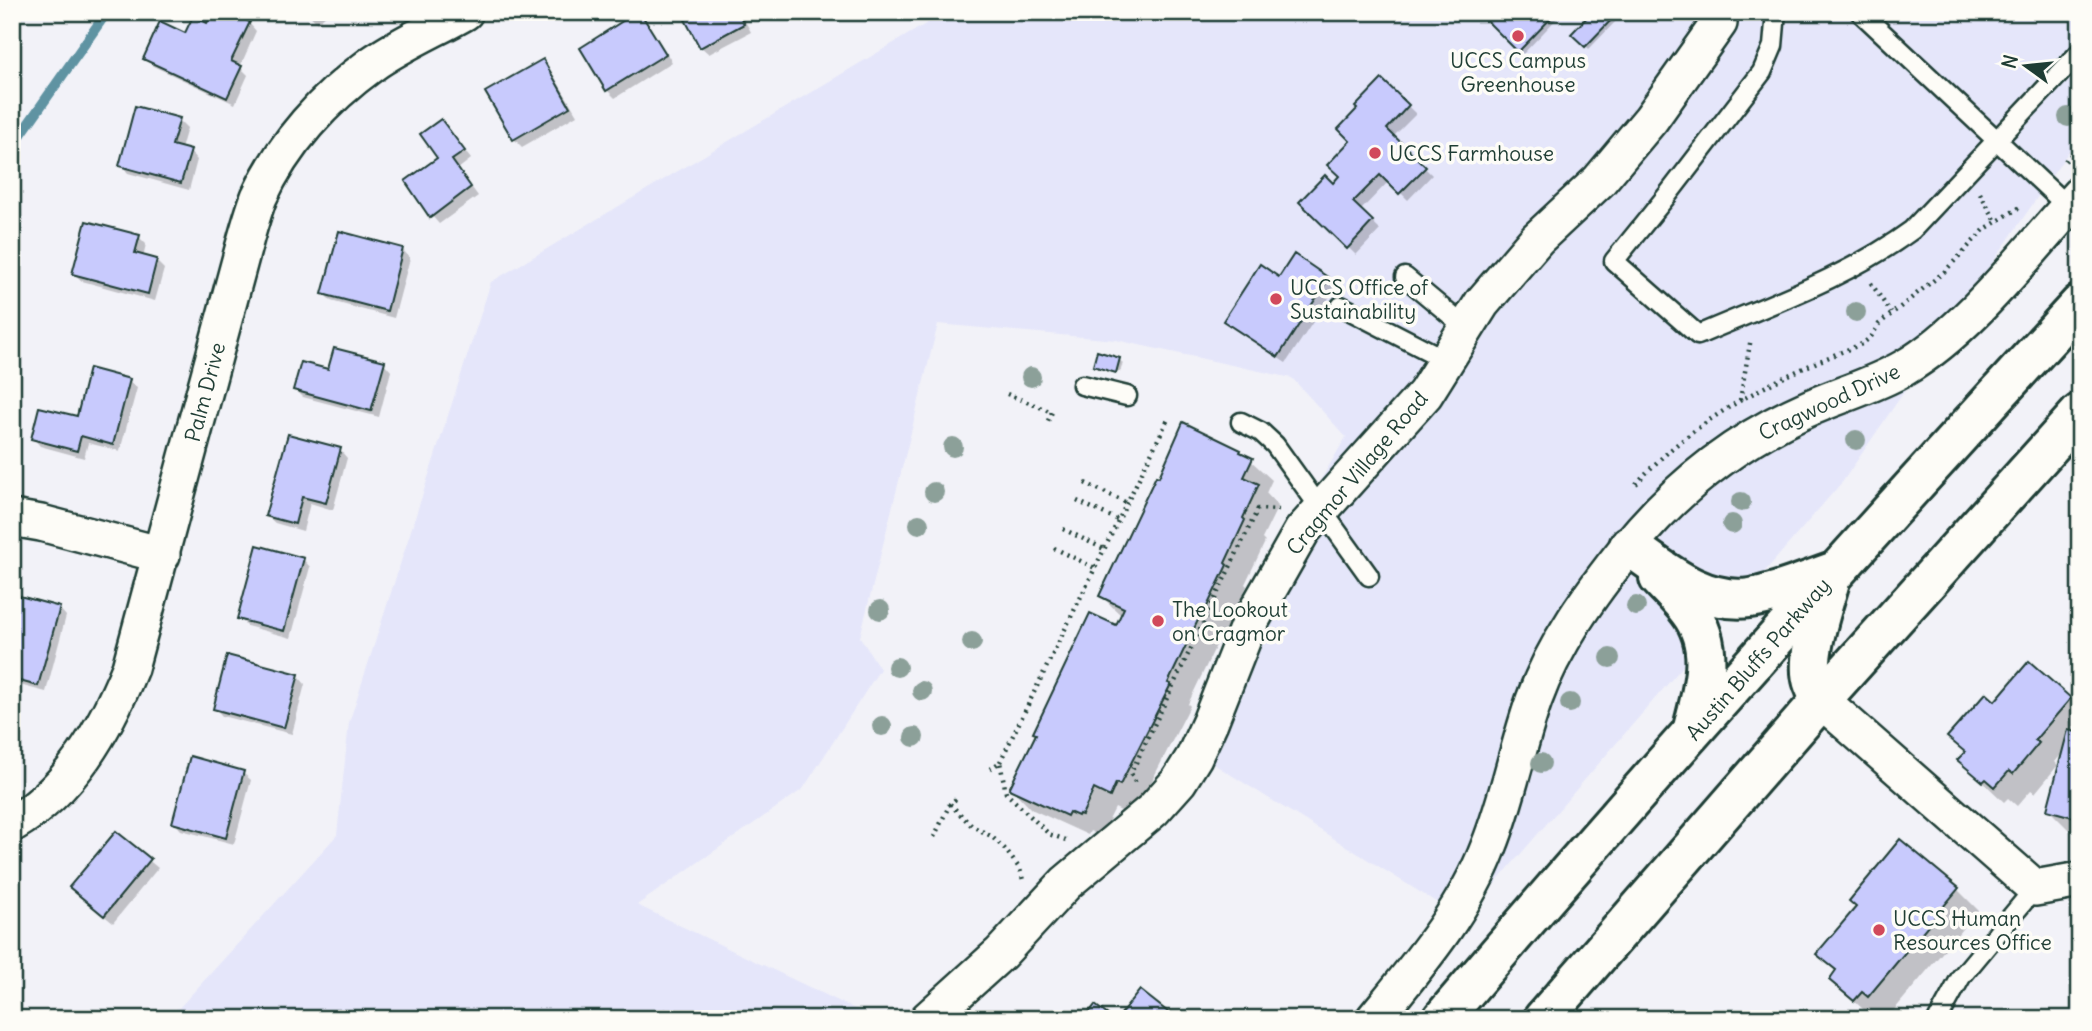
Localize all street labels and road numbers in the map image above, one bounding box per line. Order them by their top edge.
street label: Palm Drive [179,339,231,445]
street label: Cragwood Drive [1754,357,1904,447]
street label: Cragmor Village Road [1280,385,1434,561]
street label: Austin Bluffs Parkway [1680,572,1836,746]

